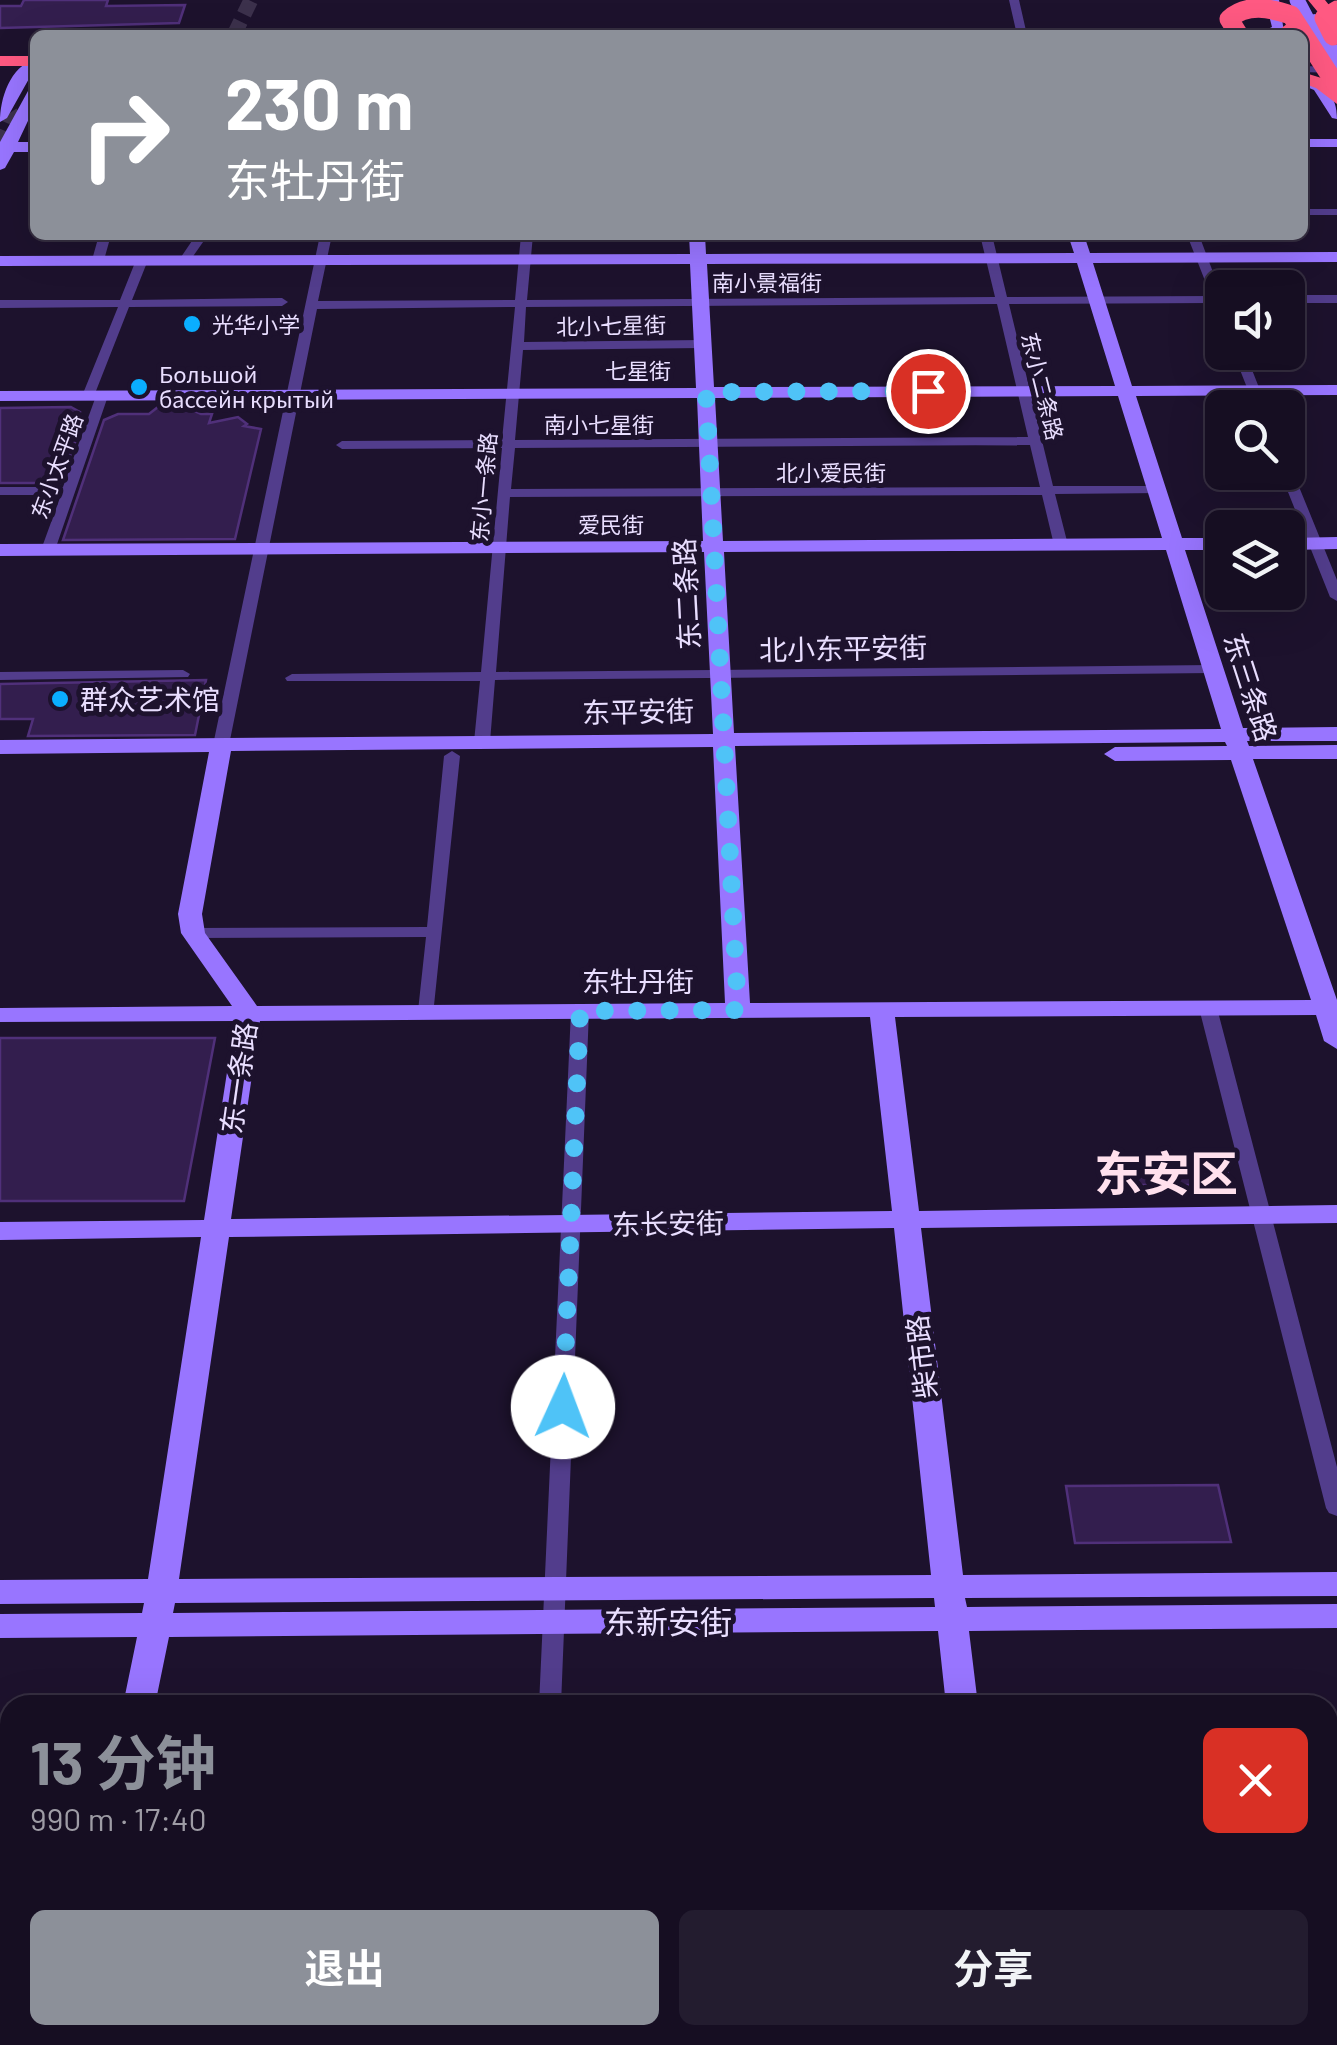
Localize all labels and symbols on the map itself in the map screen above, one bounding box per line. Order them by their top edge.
street label: 南小景福街 [712,269,822,295]
place label: 光华小学 [212,311,300,337]
street label: 北小七星街 [556,311,666,339]
marker: 光华小学 [181,313,203,335]
street label: 东小二条路 [1017,329,1069,443]
pin [886,349,971,434]
street label: 七星街 [605,357,671,383]
place label: Большой бассейн крытый [159,361,334,413]
marker: Большой бассейн крытый [128,376,150,398]
street label: 东小太平路 [25,410,87,522]
street label: 南小七星街 [544,411,654,437]
street label: 东小一条路 [465,431,501,543]
street label: 北小爱民街 [776,459,886,485]
street label: 爱民街 [578,511,644,537]
street label: 东二条路 [666,537,706,651]
street label: 东三条路 [1218,628,1284,746]
street label: 北小东平安街 [759,630,927,666]
place label: 群众艺术馆 [80,682,220,716]
marker: 群众艺术馆 [49,688,71,710]
street label: 东平安街 [582,693,694,729]
street label: 东牡丹街 [582,964,694,998]
street label: 东一条路 [213,1020,263,1136]
district label: 东安区 [1094,1143,1238,1201]
street label: 东长安街 [612,1205,724,1241]
street label: 柴市路 [899,1313,943,1401]
position arrow [511,1355,615,1459]
street label: 东新安街 [604,1602,732,1640]

